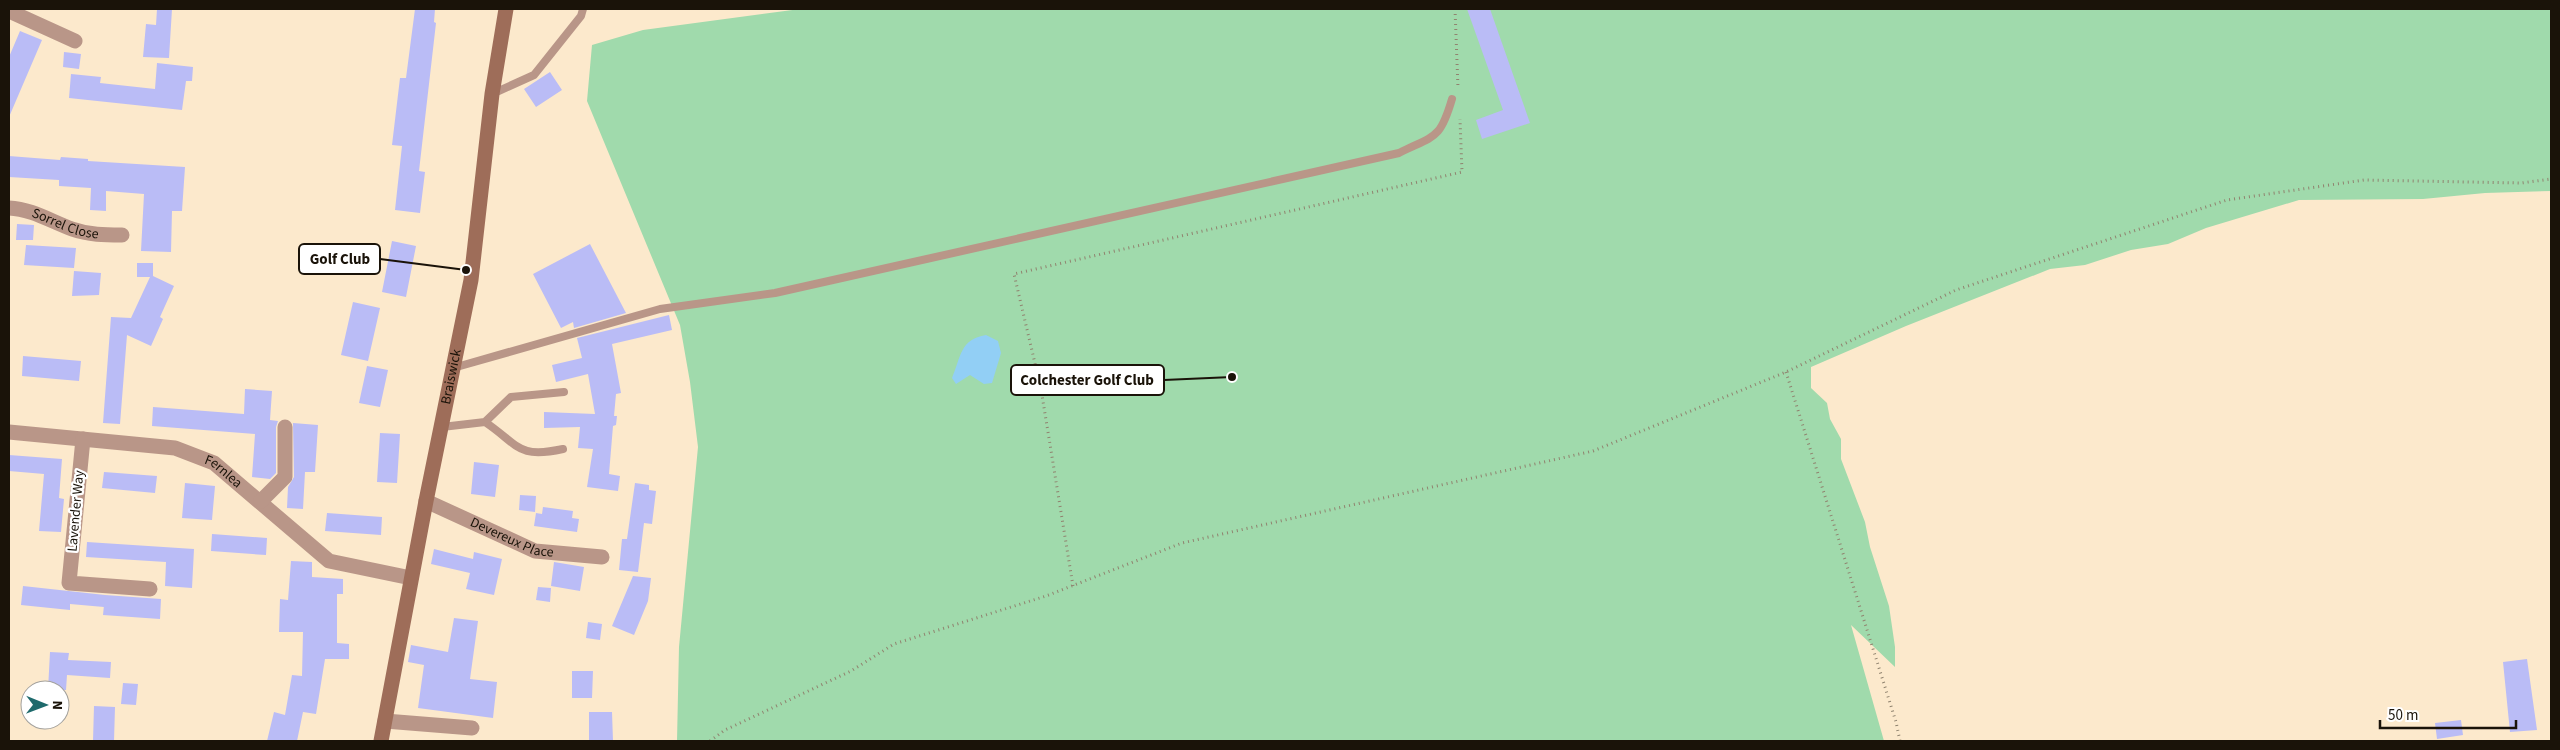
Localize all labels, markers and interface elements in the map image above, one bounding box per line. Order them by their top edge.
street label: Sorrel Close [29,203,100,244]
callout: Golf Club [299,244,380,274]
text: Golf Club [310,249,371,270]
street label: Braiswick [436,347,467,406]
callout: Colchester Golf Club [1011,365,1164,395]
text: Colchester Golf Club [1020,370,1154,391]
street label: Fernlea [202,450,247,493]
street label: Lavender Way [62,469,90,553]
street label: Devereux Place [467,513,554,563]
north arrow [20,680,70,730]
scale bar [2380,698,2516,730]
text: N [47,700,67,710]
text: 50 m [2388,705,2418,726]

